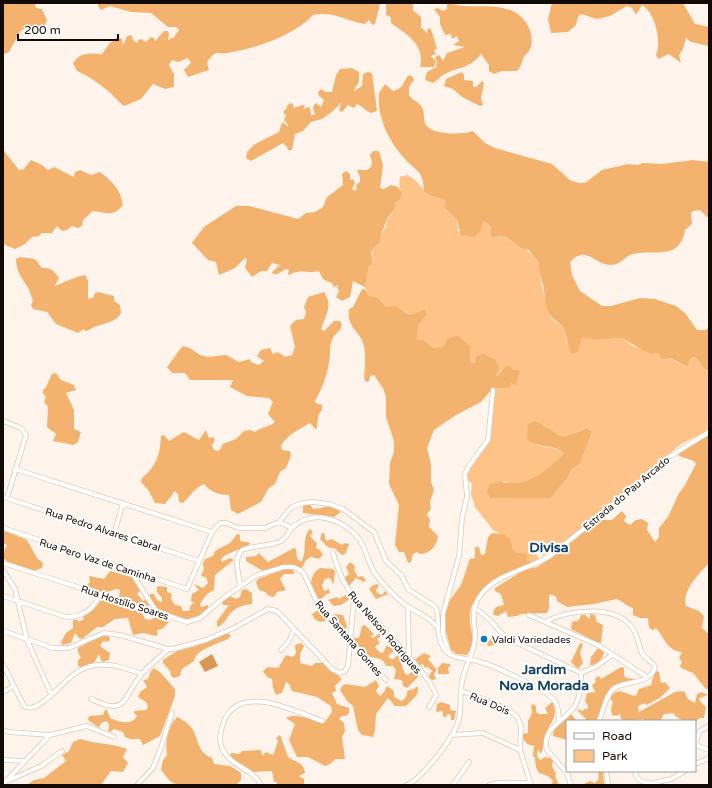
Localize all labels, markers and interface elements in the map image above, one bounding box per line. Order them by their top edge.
scale bar [18,16,118,42]
text: 200 m [24,23,61,37]
street label: Estrada do Pau Arcado [581,454,672,533]
street label: Rua Pedro Alvares Cabral [43,506,162,554]
street label: Rua Pero Vaz de Caminha [38,536,158,586]
district label: Divisa [529,539,569,556]
street label: Rua Hostílio Soares [79,583,170,623]
street label: Rua Nelson Rodrigues [345,589,424,677]
street label: Rua Santana Gomes [312,598,384,679]
marker: Valdi Variedades [479,634,489,644]
place label: Valdi Variedades [492,634,571,646]
district label: Jardim Nova Morada [499,661,589,694]
street label: Rua Dois [468,690,512,718]
legend [566,720,696,772]
text: Road [602,729,632,743]
text: Park [602,749,628,763]

